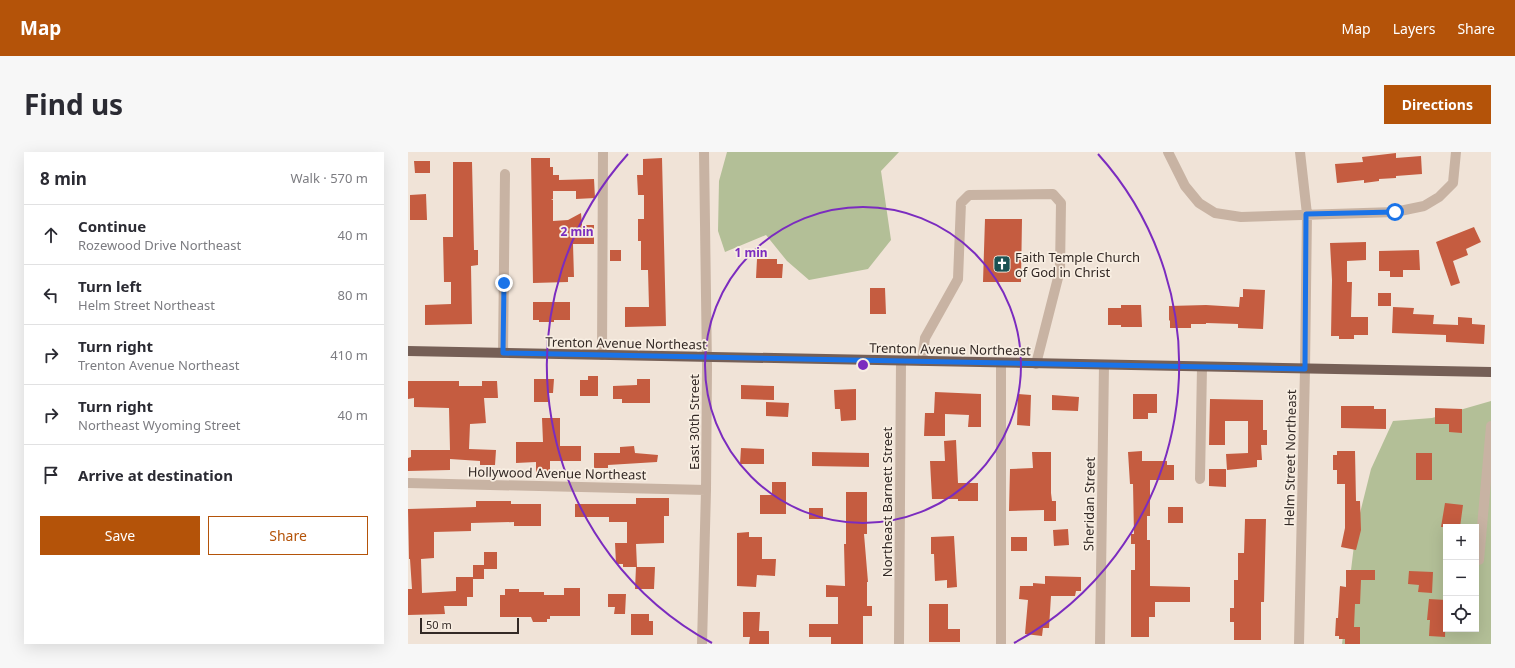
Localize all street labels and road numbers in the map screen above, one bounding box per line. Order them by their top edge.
street label: Trenton Avenue Northeast [545,333,707,353]
street label: Trenton Avenue Northeast [869,339,1031,359]
street label: East 30th Street [685,374,703,470]
street label: Helm Street Northeast [1280,389,1300,527]
street label: Northeast Barnett Street [878,427,896,577]
street label: Sheridan Street [1079,456,1099,551]
street label: Hollywood Avenue Northeast [468,462,647,484]

